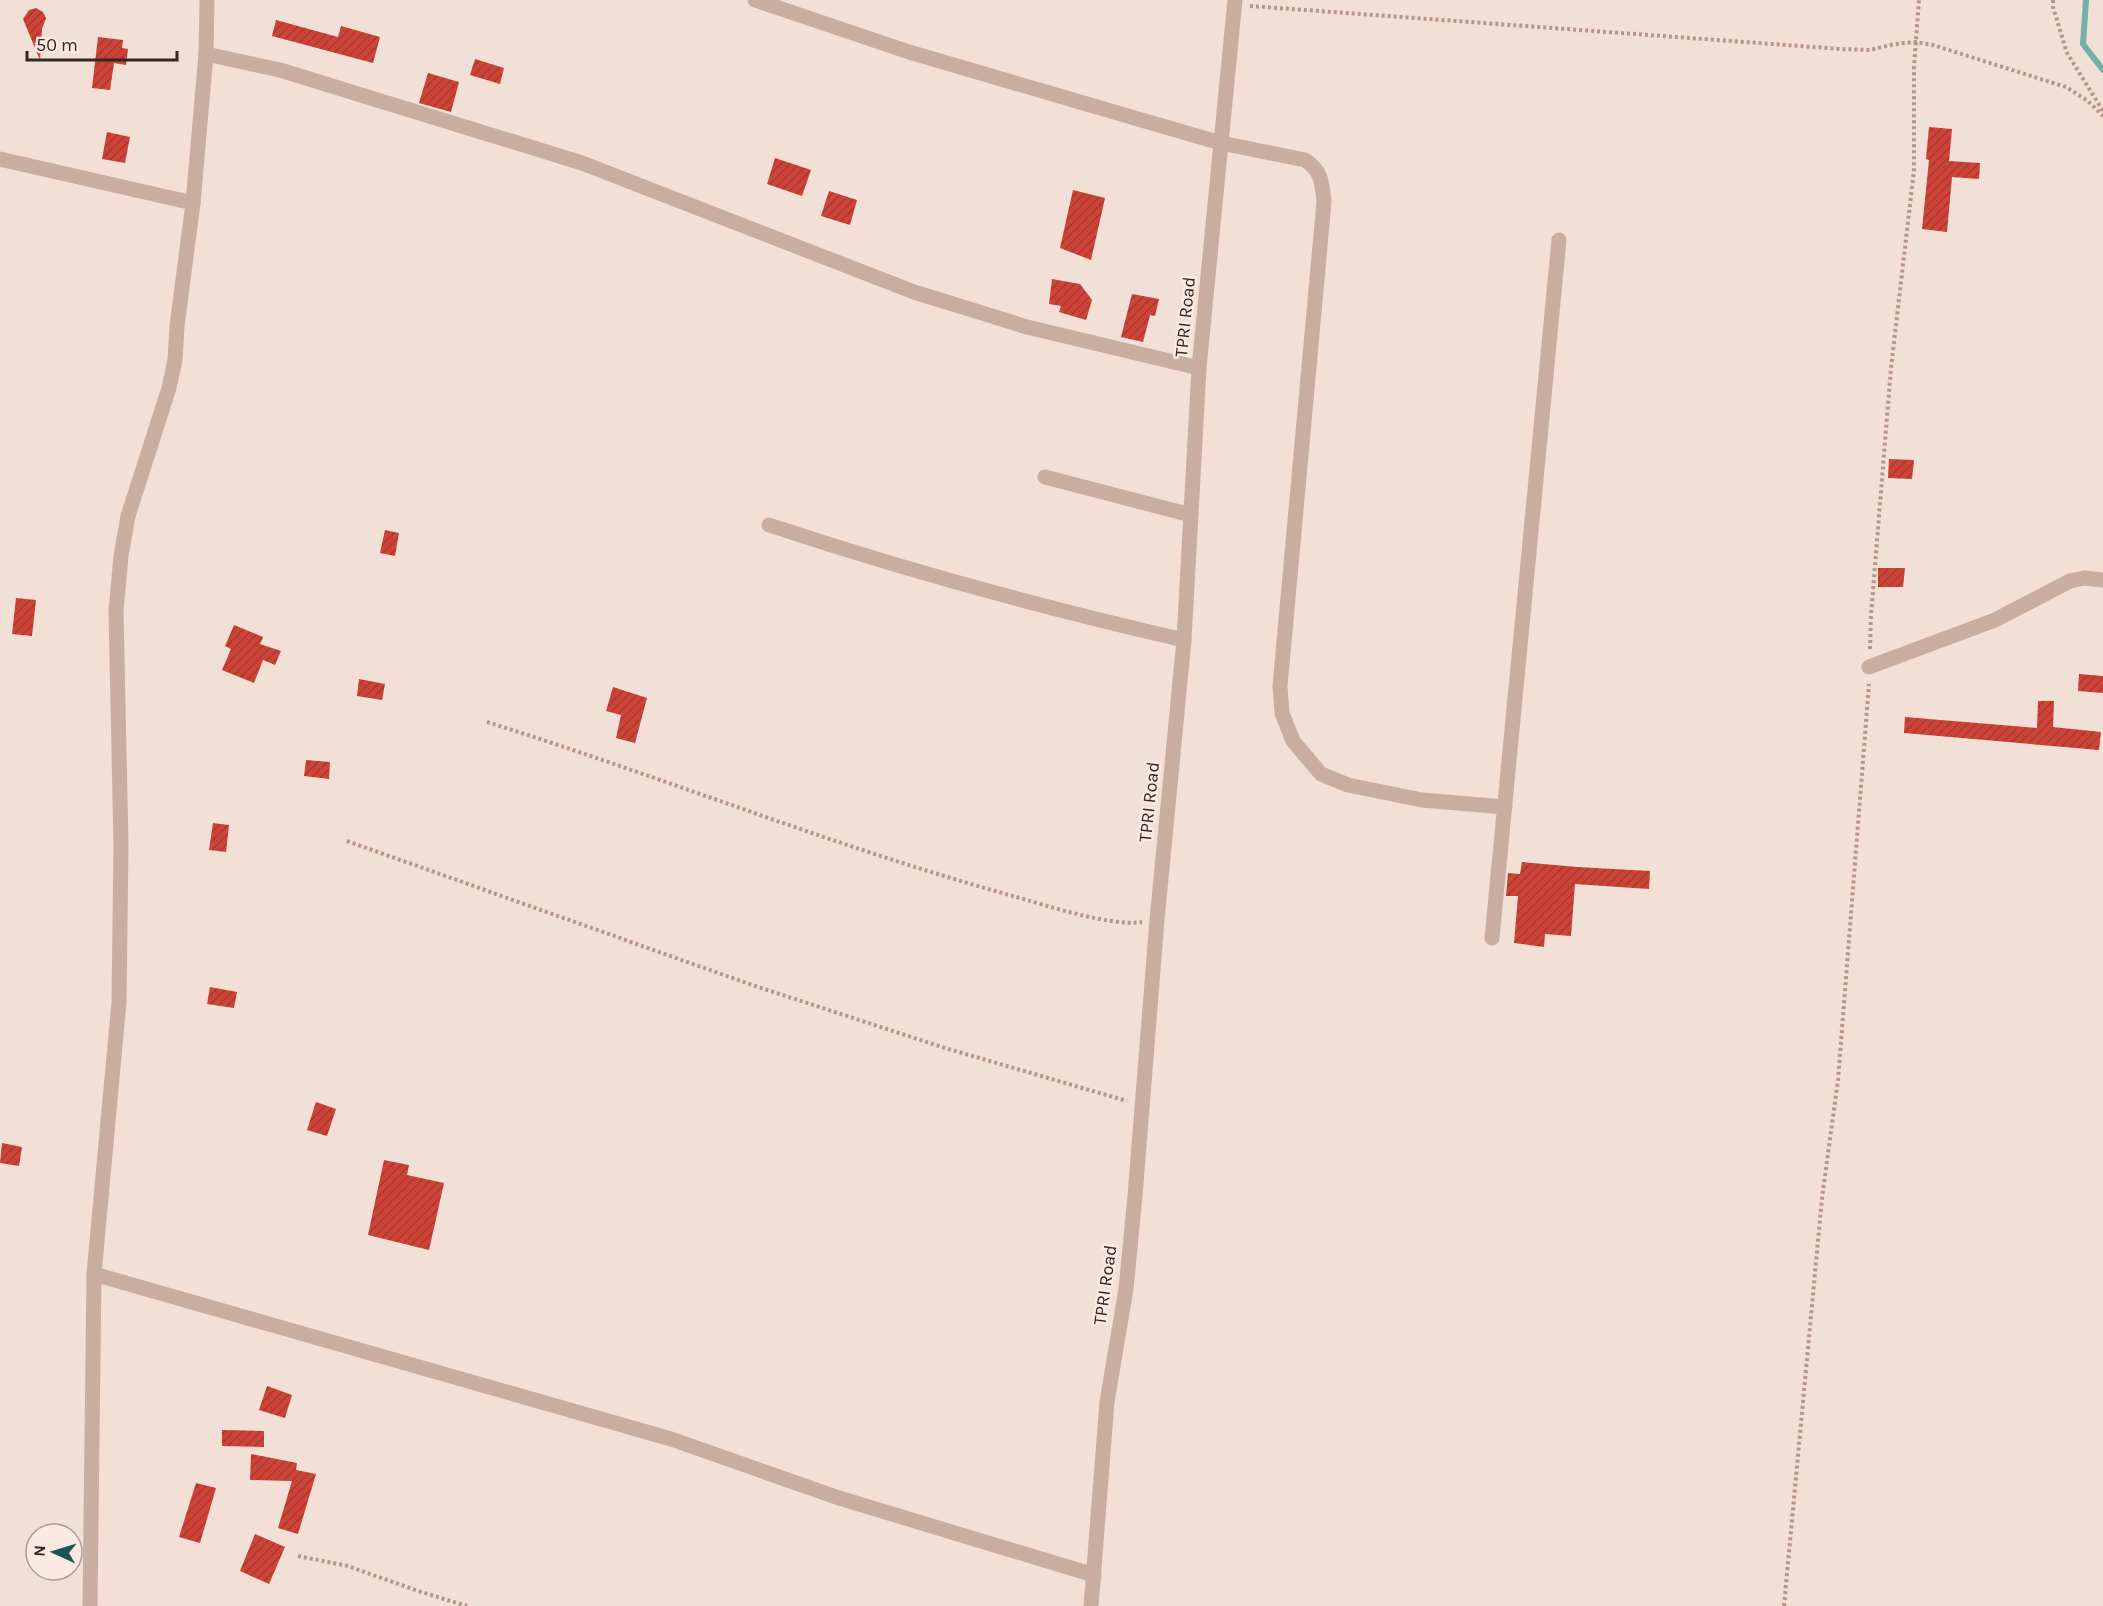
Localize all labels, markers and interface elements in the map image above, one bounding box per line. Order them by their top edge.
scale bar [27,24,177,62]
text: 50 m [36,34,78,56]
street label: TPRI Road [1170,276,1200,358]
street label: TPRI Road [1134,761,1164,843]
street label: TPRI Road [1088,1243,1122,1327]
north arrow [24,1522,84,1582]
text: N [30,1545,49,1557]

